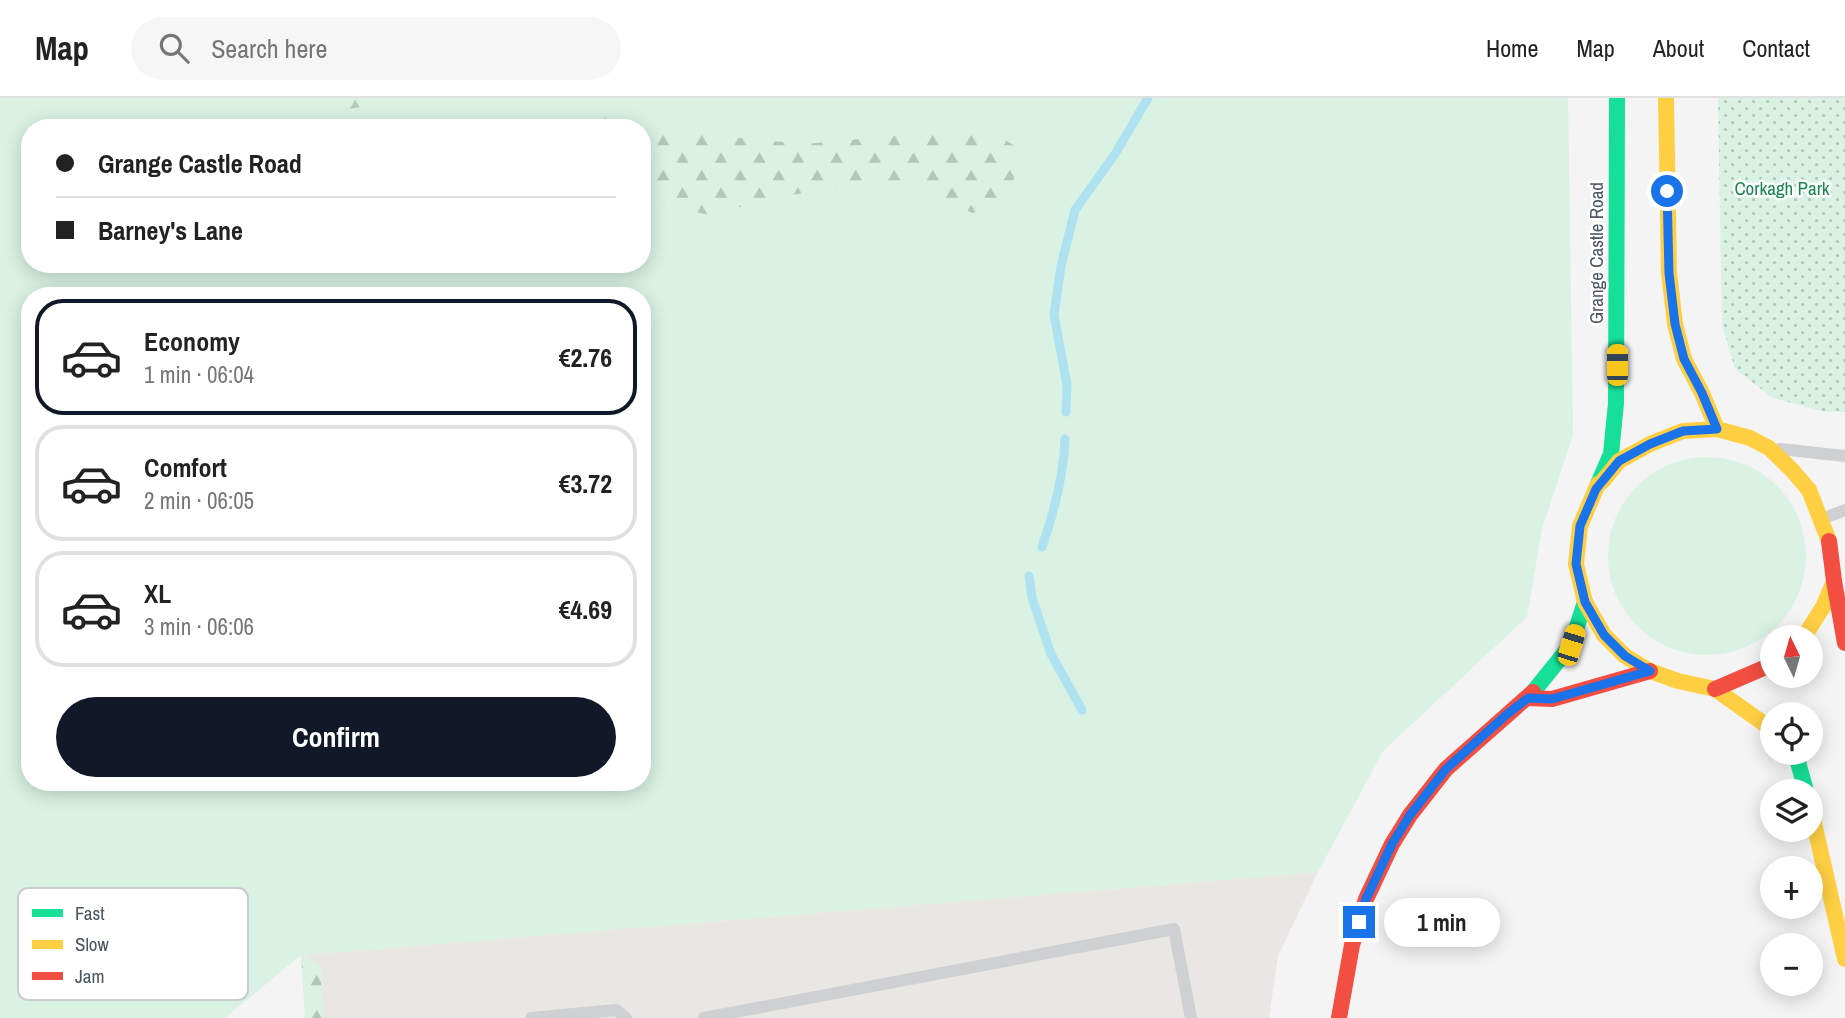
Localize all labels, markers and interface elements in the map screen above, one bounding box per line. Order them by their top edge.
search box [131,17,621,80]
text: Map [35,26,89,70]
icon: search [155,29,193,67]
text: Search here [211,31,327,66]
text: Home [1486,32,1538,64]
text: Map [1576,32,1615,64]
text: About [1653,32,1704,64]
text: Contact [1742,32,1810,64]
text: Grange Castle Road [98,146,302,181]
route start [1651,175,1683,207]
park label: Corkagh Park [1734,175,1830,201]
street label: Grange Castle Road [1583,182,1609,324]
text: Barney's Lane [98,213,243,248]
text: Economy [144,324,240,359]
icon: car [60,326,123,389]
text: €2.76 [559,340,612,375]
car [1607,344,1628,386]
text: 1 min · 06:04 [144,359,254,390]
text: Comfort [144,450,227,485]
icon: car [60,452,123,515]
text: €3.72 [559,466,612,501]
text: 2 min · 06:05 [144,485,254,516]
text: XL [144,576,171,611]
icon: car [60,578,123,641]
text: €4.69 [559,592,612,627]
text: 3 min · 06:06 [144,611,254,642]
car [1555,622,1588,668]
north arrow [1760,625,1824,688]
map controls [1760,625,1823,996]
button: Confirm [56,697,616,777]
button: locate [1760,702,1823,765]
button: layers [1760,779,1823,842]
button: + [1760,856,1823,919]
legend [18,888,248,1000]
callout: 1 min [1384,898,1499,946]
text: Fast [75,900,105,926]
route end [1343,906,1375,938]
text: 1 min [1417,907,1467,938]
text: Slow [75,931,110,957]
button: − [1760,933,1823,996]
text: Jam [75,963,104,989]

